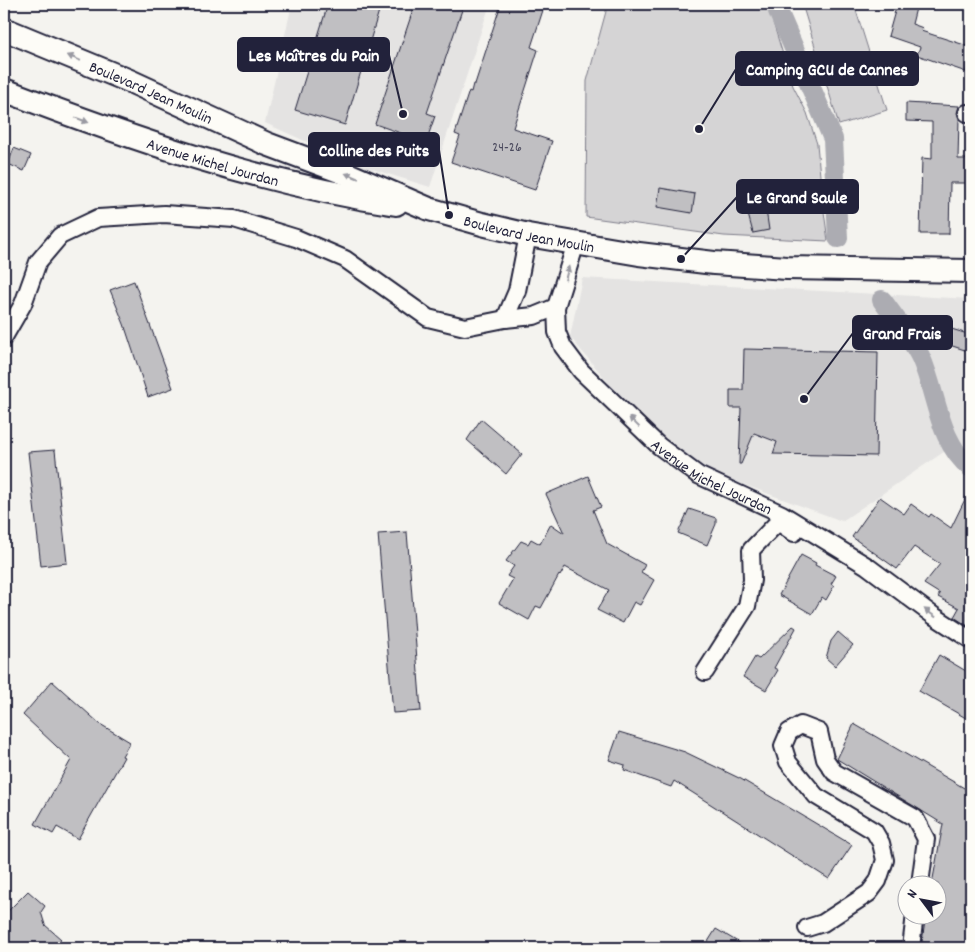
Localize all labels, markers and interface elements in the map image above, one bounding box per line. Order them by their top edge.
callout: Les Maîtres du Pain [238,38,389,71]
text: Les Maîtres du Pain [249,45,379,70]
callout: Camping GCU de Cannes [736,52,918,85]
one-way arrow [66,54,81,62]
street label: Boulevard Jean Moulin [85,56,216,131]
text: Camping GCU de Cannes [746,59,909,84]
one-way arrow [75,116,90,124]
street label: Avenue Michel Jourdan [143,133,281,194]
callout: Colline des Puits [309,133,439,166]
house number: 24-26 [492,138,522,158]
text: Colline des Puits [319,140,430,165]
one-way arrow [345,172,359,180]
callout: Le Grand Saule [737,180,858,213]
text: Le Grand Saule [747,187,847,212]
street label: Boulevard Jean Moulin [461,210,596,260]
one-way arrow [563,266,571,281]
callout: Grand Frais [853,316,952,349]
text: Grand Frais [862,323,942,348]
one-way arrow [628,416,640,428]
street label: Avenue Michel Jourdan [645,435,775,522]
one-way arrow [923,608,937,618]
north arrow [898,874,948,924]
text: N [902,886,923,902]

